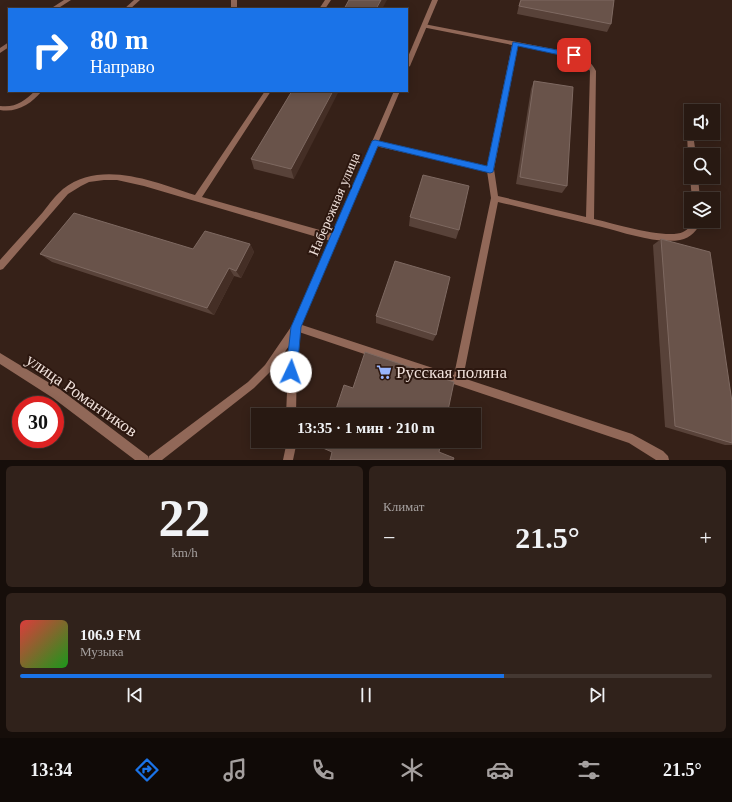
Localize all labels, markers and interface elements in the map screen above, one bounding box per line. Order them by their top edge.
icon: right [24,24,76,76]
text: 80 m [90,24,148,55]
pin [557,38,591,72]
icon: arrive [563,44,585,66]
text: Направо [90,57,155,77]
map controls [684,104,720,228]
button: sound [684,104,720,140]
button: search [684,148,720,184]
street label: Набережная улица [306,150,363,258]
button: layers [684,192,720,228]
street label: улица Романтиков [23,350,141,441]
position arrow [270,351,312,393]
supermarket icon: Русская поляна [375,363,393,381]
place label: Русская поляна [396,363,507,382]
speed limit sign: 30 [12,396,64,448]
text: 13:35 · 1 мин · 210 m [297,420,435,436]
text: 22 [159,490,211,547]
text: Климат [383,499,424,514]
text: 21.5° [515,521,580,554]
text: − [383,525,395,550]
text: + [700,525,712,550]
text: km/h [171,545,198,560]
text: 106.9 FM [80,627,141,643]
text: Музыка [80,644,124,659]
icon: previous [124,684,146,706]
icon: pause [355,684,377,706]
icon: next [586,684,608,706]
icon: directions [133,756,161,784]
icon: music [221,756,249,784]
icon: phone [309,756,337,784]
icon: climate [398,756,426,784]
icon: car [486,756,514,784]
icon: filters [575,756,603,784]
text: 13:34 [30,760,72,780]
text: 21.5° [663,760,702,780]

